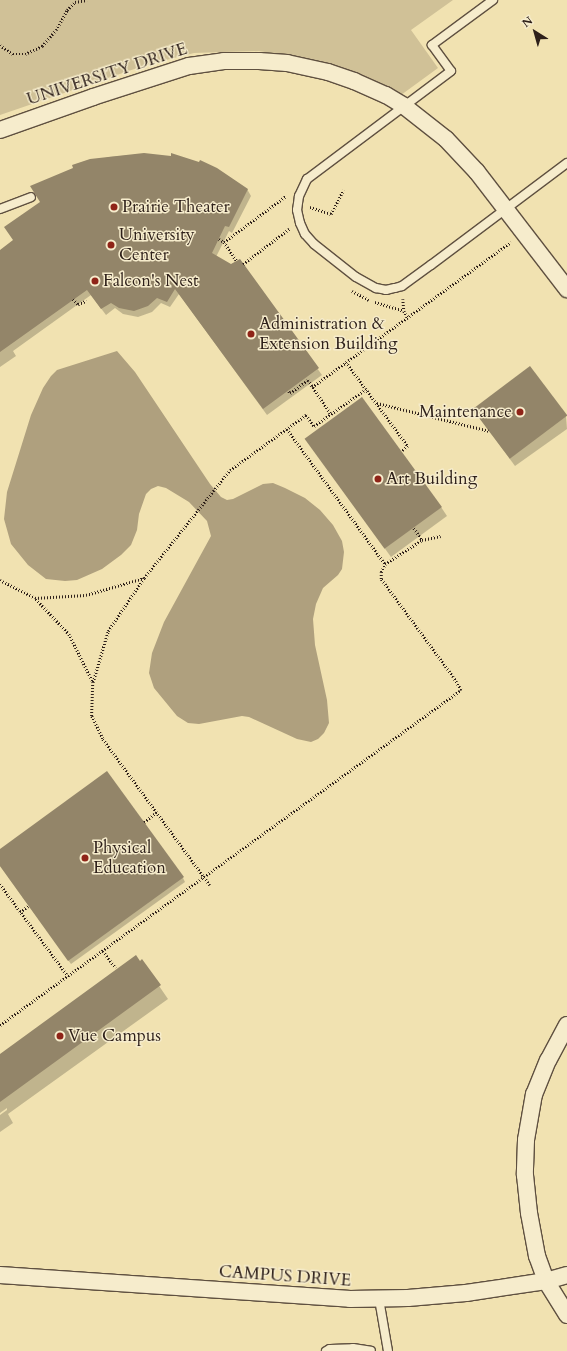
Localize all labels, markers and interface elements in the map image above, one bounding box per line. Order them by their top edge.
north arrow [515,12,555,52]
text: N [519,13,536,31]
street label: UNIVERSITY DRIVE [24,38,190,110]
place label: Prairie Theater [122,197,230,217]
marker: Prairie Theater [109,202,119,212]
place label: University Center [119,225,195,265]
marker: University Center [106,240,116,250]
place label: Falcon's Nest [103,271,198,291]
marker: Falcon's Nest [90,276,100,286]
place label: Administration & Extension Building [259,314,398,354]
marker: Administration & Extension Building [246,329,256,339]
place label: Maintenance [419,402,512,422]
marker: Maintenance [515,407,525,417]
place label: Art Building [386,469,477,489]
marker: Art Building [373,474,383,484]
place label: Physical Education [93,838,166,878]
marker: Physical Education [80,853,90,863]
place label: Vue Campus [68,1026,161,1046]
marker: Vue Campus [55,1031,65,1041]
street label: CAMPUS DRIVE [218,1261,352,1291]

